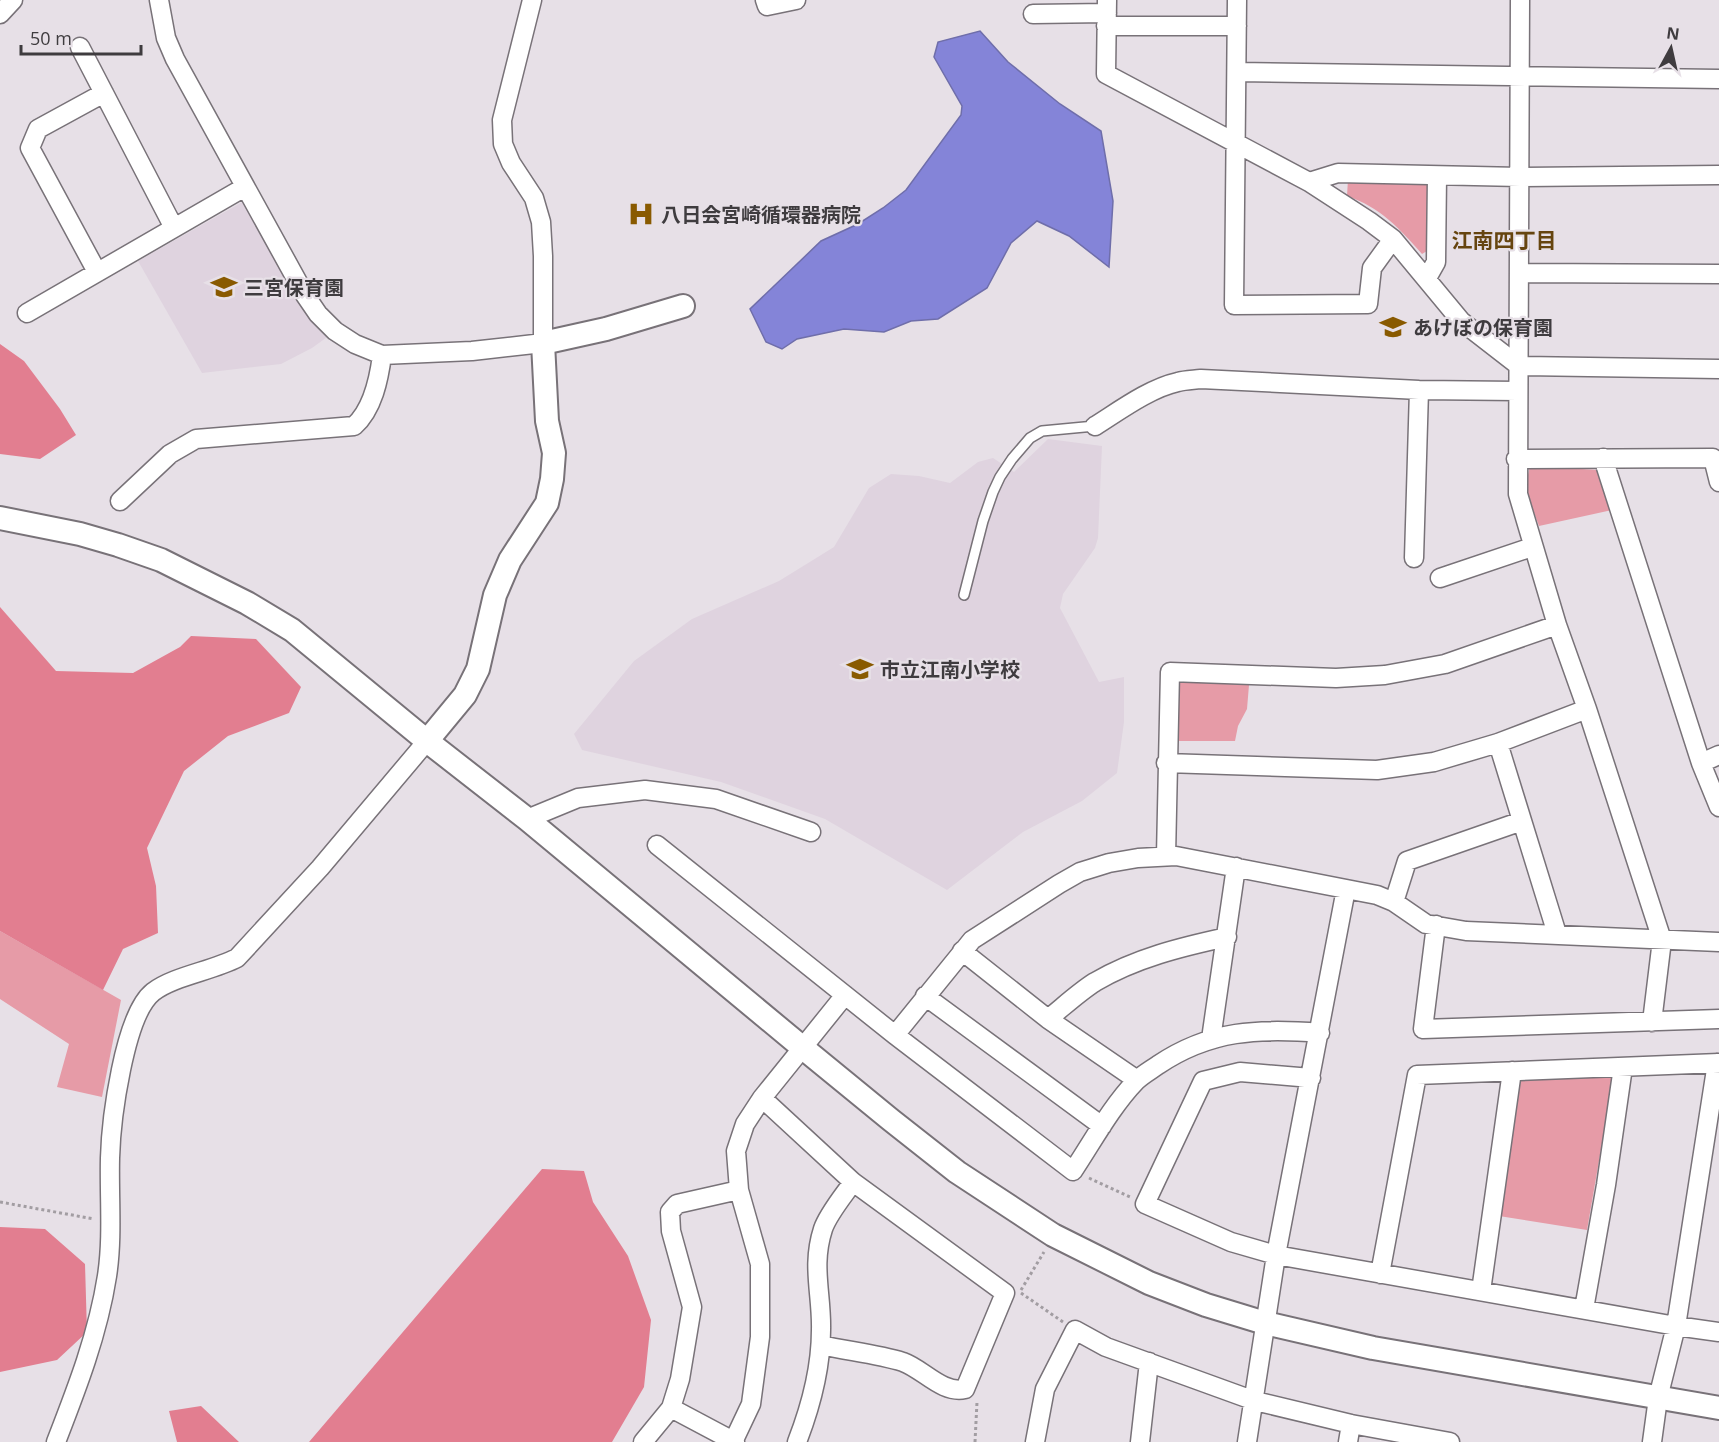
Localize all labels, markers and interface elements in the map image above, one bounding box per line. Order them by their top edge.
scale bar [21,18,141,56]
north arrow [1641,18,1701,78]
text: N [1665,21,1681,45]
text: 50 m [30,26,72,50]
hospital icon: 八日会宮崎循環器病院 [626,199,656,229]
place label: 八日会宮崎循環器病院 [661,201,861,228]
district label: 江南四丁目 [1452,226,1557,254]
school or university icon: 三宮保育園 [209,272,239,302]
place label: 三宮保育園 [244,274,344,301]
school or university icon: あけぼの保育園 [1378,312,1408,342]
place label: あけぼの保育園 [1413,314,1553,341]
school or university icon: 市立江南小学校 [845,654,875,684]
place label: 市立江南小学校 [880,656,1020,683]

